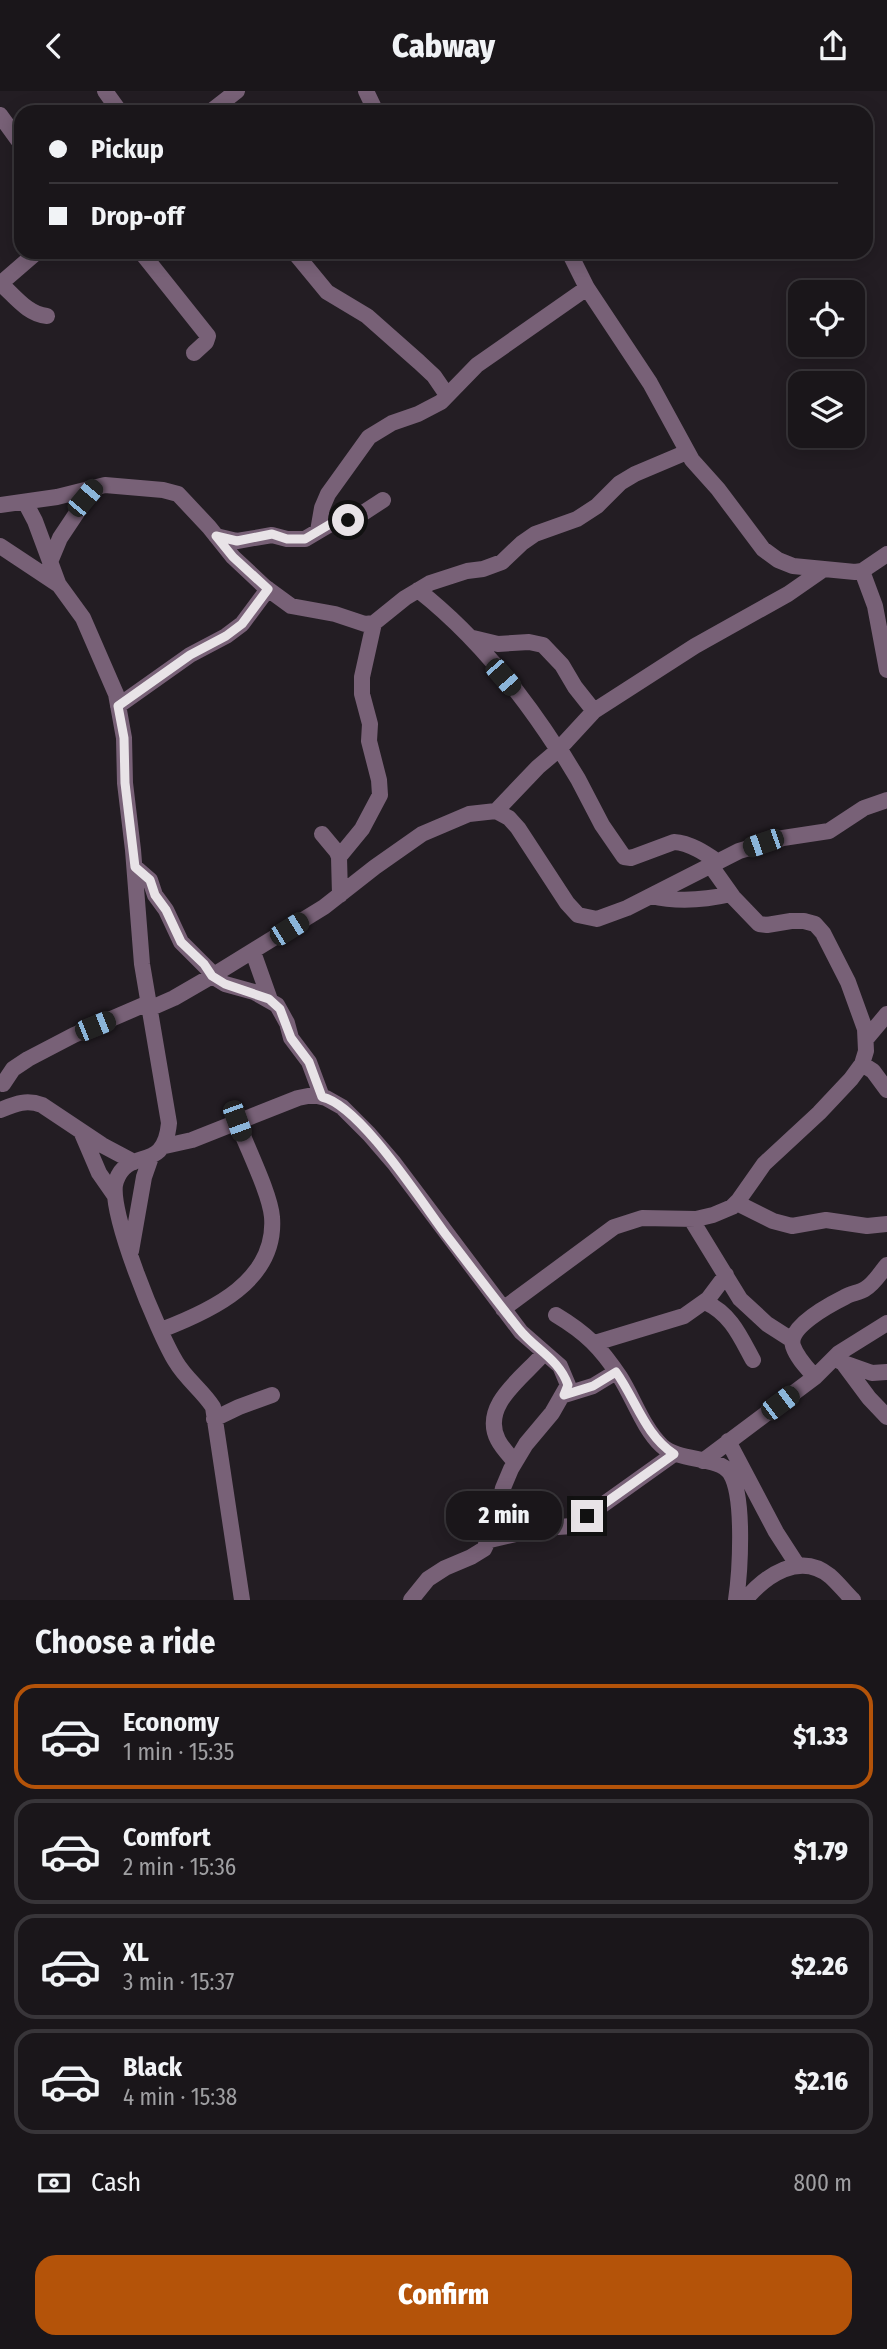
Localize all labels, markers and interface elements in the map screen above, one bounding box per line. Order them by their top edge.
icon: back [35,27,73,65]
text: Cabway [392,27,495,65]
icon: share [814,27,852,65]
text: Pickup [91,134,164,165]
text: Drop-off [91,201,184,232]
map controls [788,280,865,448]
button: locate [788,280,865,357]
button: layers [788,371,865,448]
car [64,475,107,521]
route start [332,504,364,536]
car [482,654,525,700]
car [740,826,787,860]
car [266,909,313,949]
car [72,1008,119,1044]
car [220,1098,255,1144]
car [757,1382,804,1424]
callout: 2 min [447,1491,562,1541]
route end [571,1500,603,1532]
text: 2 min [479,1501,529,1529]
text: Choose a ride [35,1623,216,1661]
icon: car [39,1705,102,1768]
text: Economy [123,1707,219,1738]
text: $1.33 [793,1721,848,1752]
text: 1 min · 15:35 [123,1738,234,1766]
icon: car [39,1820,102,1883]
text: Comfort [123,1822,211,1853]
text: $1.79 [794,1836,848,1867]
text: 2 min · 15:36 [123,1853,236,1881]
icon: car [39,1935,102,1998]
text: XL [123,1937,149,1968]
text: $2.26 [791,1951,848,1982]
text: 3 min · 15:37 [123,1968,234,1996]
icon: car [39,2050,102,2113]
text: Black [123,2052,182,2083]
text: $2.16 [794,2066,848,2097]
text: 4 min · 15:38 [123,2083,237,2111]
icon: cash [35,2164,73,2202]
text: Cash [91,2167,141,2198]
text: 800 m [793,2169,852,2197]
button: Confirm [35,2255,852,2335]

